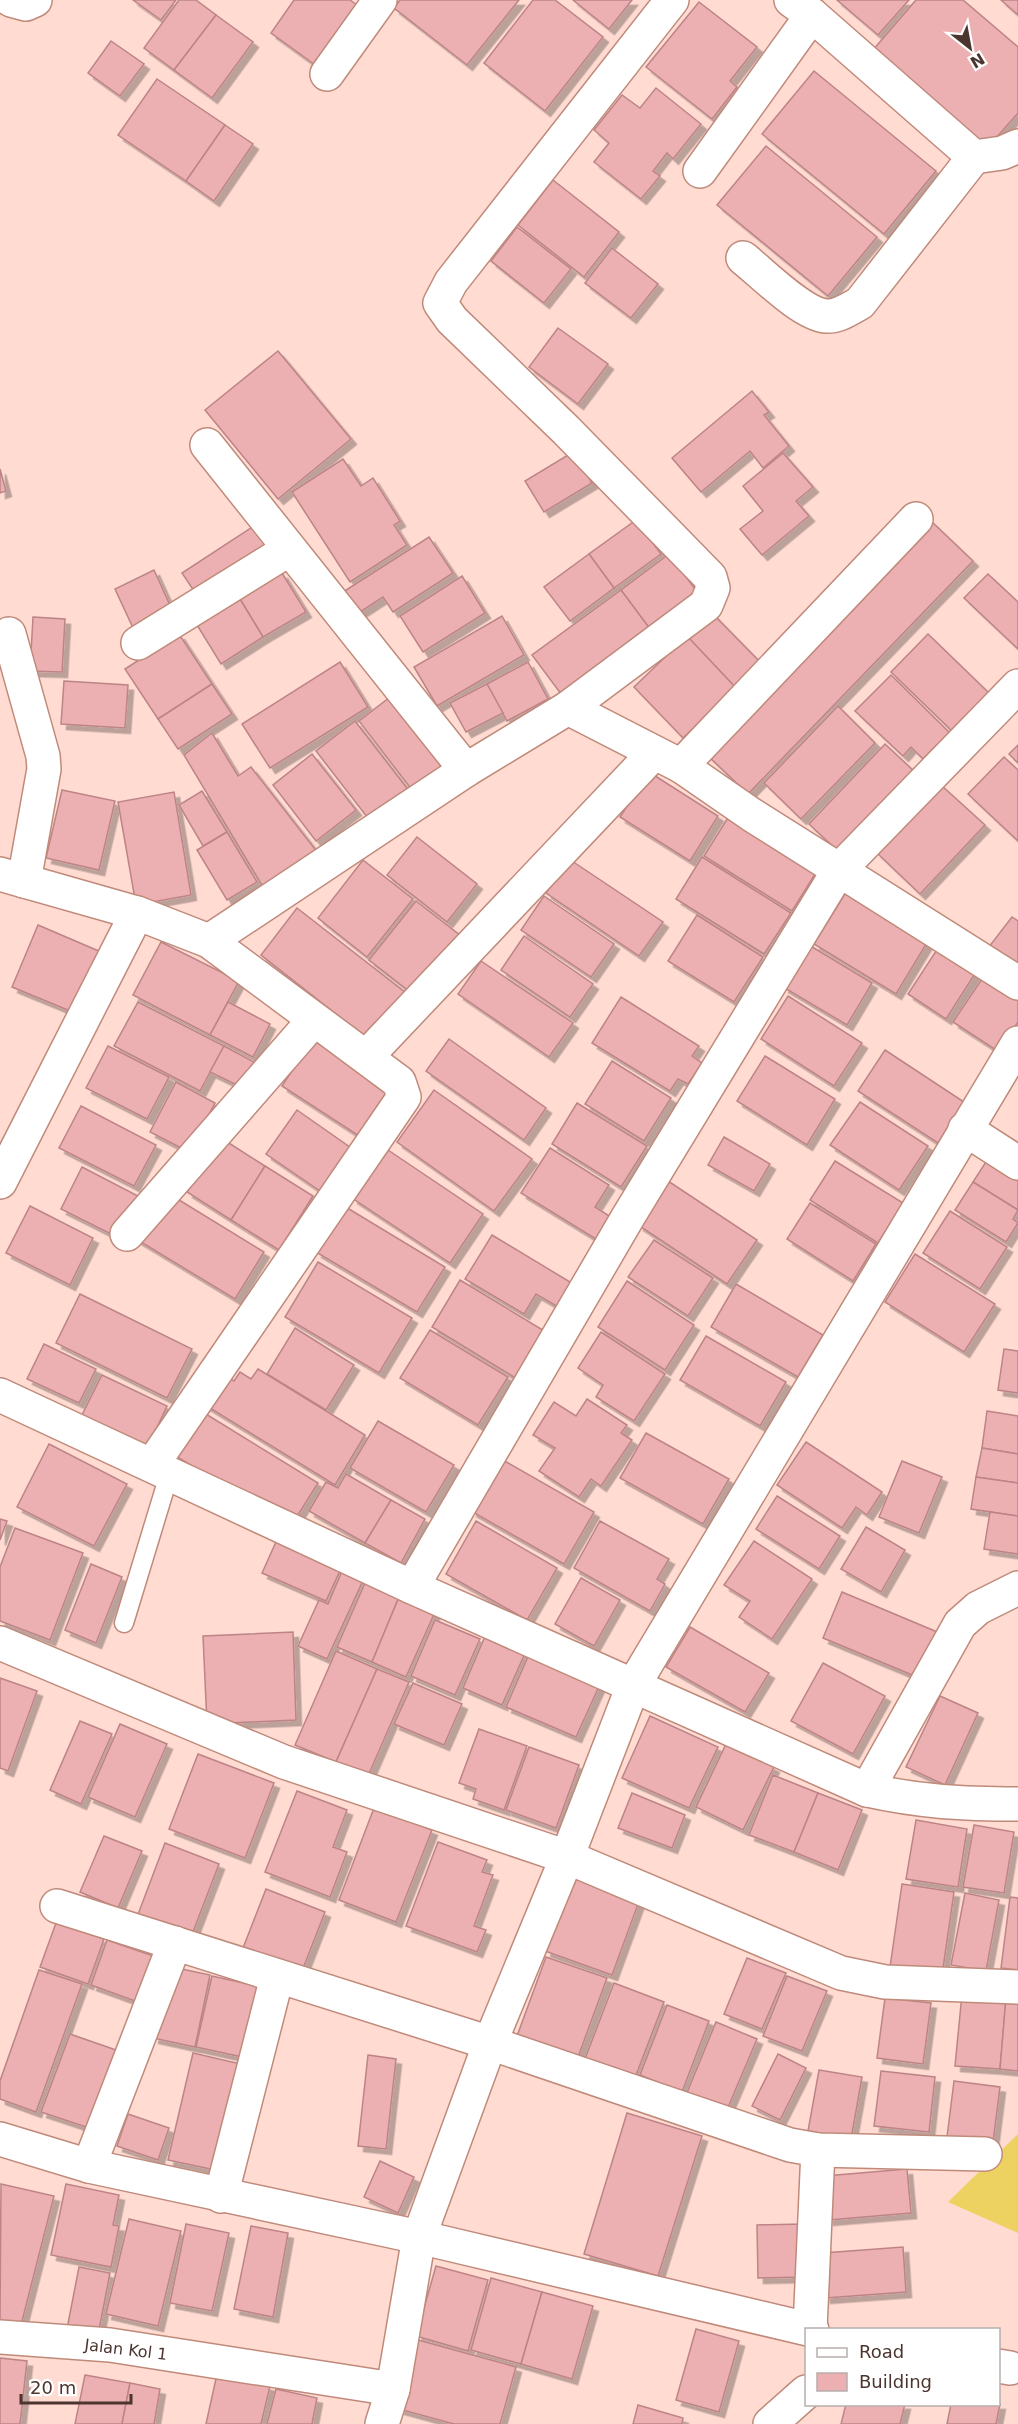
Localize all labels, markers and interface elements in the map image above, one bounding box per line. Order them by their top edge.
north arrow [940,18,1000,78]
text: N [967,49,988,72]
legend [805,2328,1000,2406]
street label: Jalan Kol 1 [82,2335,168,2364]
text: Road [859,2341,904,2362]
scale bar [21,2367,130,2405]
text: Building [859,2371,932,2392]
text: 20 m [30,2377,76,2398]

